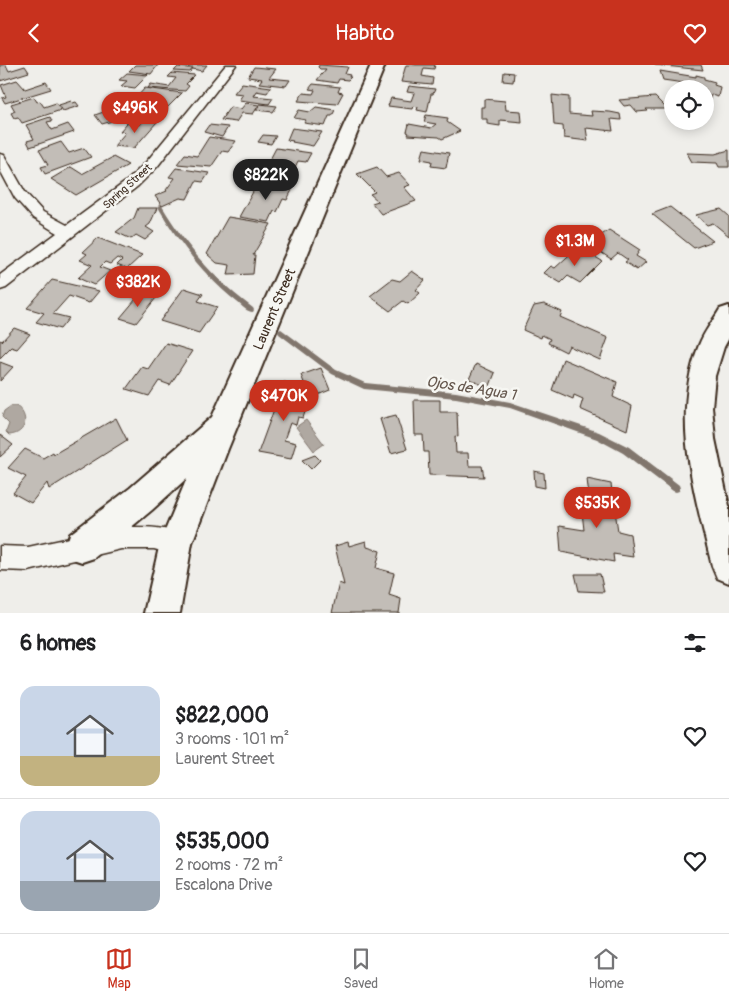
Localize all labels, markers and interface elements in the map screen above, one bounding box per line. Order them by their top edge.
icon: back [20,19,48,47]
text: Habito [335,19,394,47]
icon: heart [681,19,709,47]
map controls [664,80,714,130]
button: locate [664,80,714,130]
pin: $496K [100,92,170,134]
text: $496K [112,98,158,118]
pin: $822K [231,159,301,201]
street label: Spring Street [100,161,155,212]
text: $822K [244,165,288,185]
pin: $1.3M [540,225,610,267]
text: $1.3M [556,231,594,251]
pin: $382K [103,265,173,308]
street label: Laurent Street [250,266,299,353]
text: $382K [116,272,160,292]
water label: Ojos de Agua 1 [425,372,518,405]
pin: $470K [249,379,319,422]
text: $470K [261,386,308,406]
pin: $535K [562,487,632,529]
text: $535K [575,493,619,513]
icon: filters [681,629,709,657]
text: 6 homes [20,630,96,657]
text: $822,000 [175,702,269,729]
icon: home [60,706,120,766]
icon: heart [681,722,709,750]
text: 3 rooms · 101 m² [175,729,289,749]
text: Laurent Street [175,749,274,769]
text: $535,000 [175,828,269,855]
icon: home [60,831,120,891]
icon: heart [681,847,709,875]
text: 2 rooms · 72 m² [175,855,283,875]
text: Escalona Drive [175,875,272,895]
tab: Map [105,945,133,992]
tab: Saved [343,945,378,992]
tab: Home [589,945,624,992]

